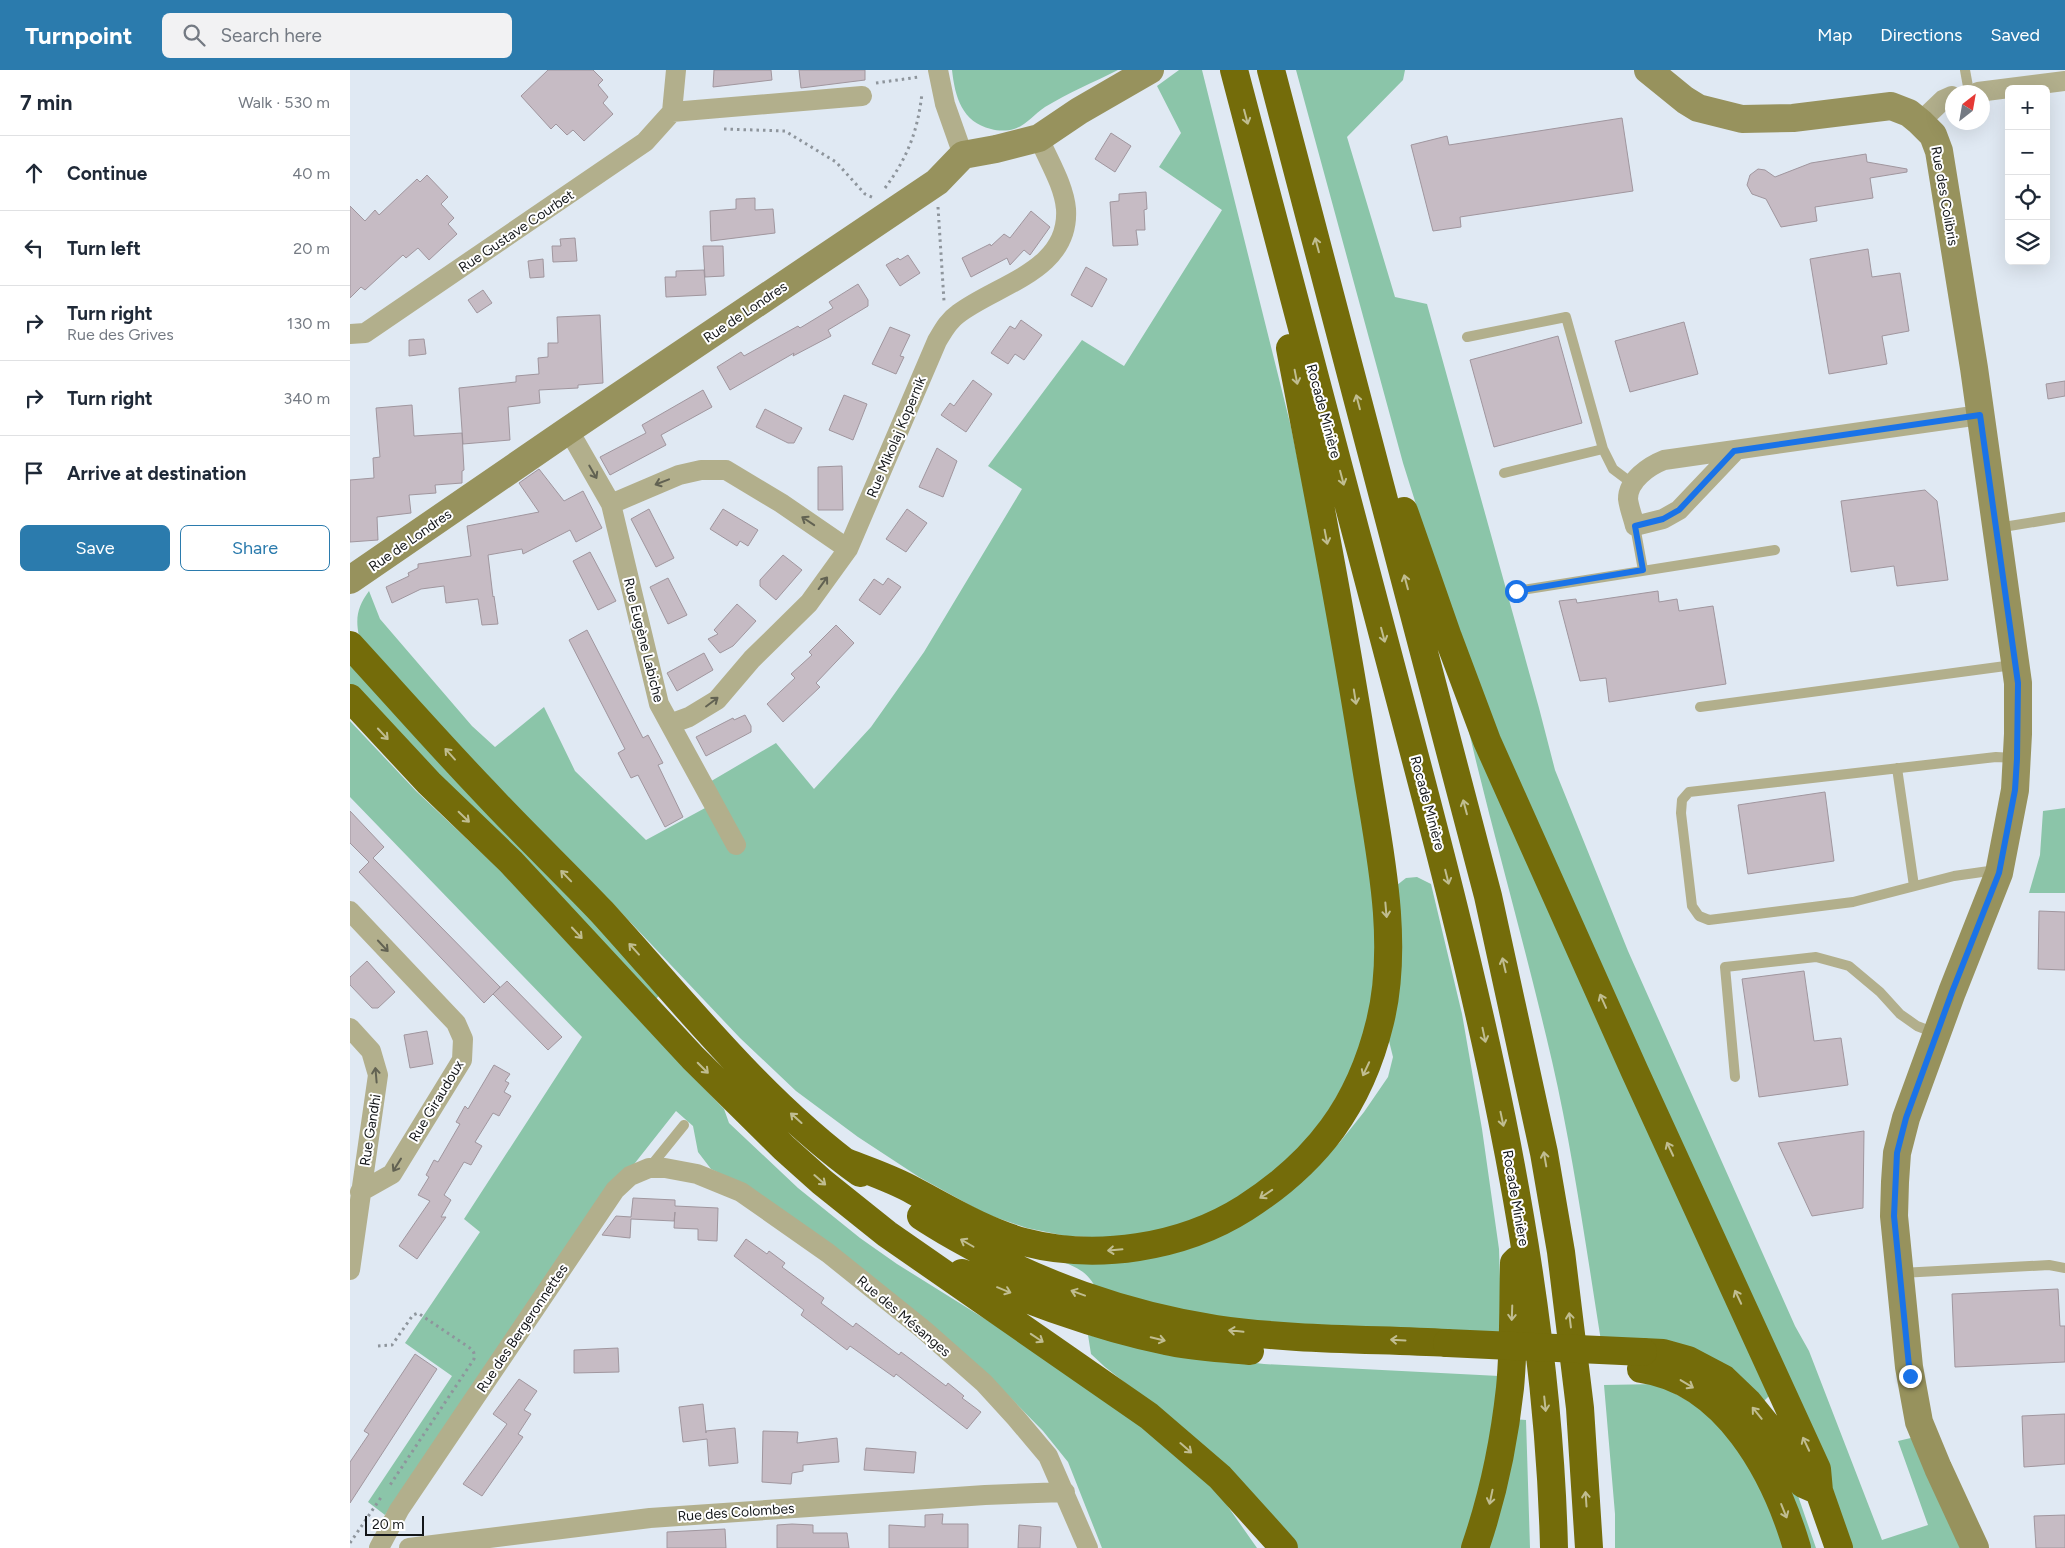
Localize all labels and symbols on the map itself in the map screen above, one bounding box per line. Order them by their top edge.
north arrow [1945,85,1990,130]
one-way arrow [1242,109,1251,125]
street label: Rue des Colibris [1927,145,1962,247]
street label: Rue Gustave Courbet [456,187,577,276]
one-way arrow [1311,237,1321,253]
street label: Rue de Londres [700,278,790,347]
street label: Rocade Minière [1303,362,1344,461]
one-way arrow [1291,369,1301,385]
street label: Rue Mikolaj Kopernik [863,374,930,500]
one-way arrow [1353,394,1363,410]
one-way arrow [588,465,598,479]
one-way arrow [1338,470,1347,486]
one-way arrow [655,478,670,487]
street label: Rue de Londres [366,506,455,575]
one-way arrow [801,516,815,526]
one-way arrow [1321,529,1331,545]
one-way arrow [1401,575,1410,591]
street label: Rue Eugène Labiche [620,576,667,704]
one-way arrow [818,576,828,590]
route start [1505,580,1528,603]
one-way arrow [1379,627,1389,643]
one-way arrow [1351,689,1361,705]
one-way arrow [705,697,719,707]
one-way arrow [377,727,389,740]
one-way arrow [444,747,455,760]
street label: Rocade Minière [1407,754,1448,853]
one-way arrow [1459,800,1469,816]
one-way arrow [457,810,469,822]
one-way arrow [1443,869,1452,885]
one-way arrow [560,870,573,882]
one-way arrow [1382,901,1391,917]
one-way arrow [571,927,583,939]
one-way arrow [377,940,389,953]
one-way arrow [628,942,640,955]
one-way arrow [1499,958,1508,974]
one-way arrow [1598,994,1608,1009]
one-way arrow [1480,1027,1489,1043]
street label: Rue Giraudoux [405,1057,468,1145]
one-way arrow [697,1061,709,1074]
one-way arrow [1360,1061,1370,1076]
one-way arrow [372,1067,381,1083]
street label: Rue Gandhi [356,1093,385,1167]
one-way arrow [1498,1110,1507,1126]
one-way arrow [789,1113,802,1124]
one-way arrow [1665,1142,1675,1157]
street label: Rocade Minière [1499,1149,1532,1248]
one-way arrow [1540,1152,1550,1168]
one-way arrow [392,1158,402,1172]
one-way arrow [814,1175,827,1186]
one-way arrow [1259,1189,1273,1200]
one-way arrow [961,1238,975,1248]
one-way arrow [1107,1245,1123,1254]
street label: Rue des Bergeronnettes [473,1261,572,1396]
street label: Rue des Mésanges [853,1272,954,1360]
one-way arrow [996,1285,1011,1295]
one-way arrow [1071,1288,1086,1297]
one-way arrow [1733,1290,1743,1305]
one-way arrow [1508,1305,1517,1321]
one-way arrow [1565,1312,1575,1328]
one-way arrow [1228,1326,1244,1336]
one-way arrow [1030,1333,1044,1343]
one-way arrow [1150,1335,1166,1344]
one-way arrow [1390,1336,1406,1345]
route end [1899,1365,1922,1388]
one-way arrow [1680,1380,1694,1390]
one-way arrow [1540,1396,1550,1412]
one-way arrow [1752,1407,1763,1420]
one-way arrow [1801,1437,1810,1452]
one-way arrow [1179,1442,1192,1453]
one-way arrow [1486,1489,1495,1505]
one-way arrow [1582,1492,1591,1508]
street label: Rue des Colombes [677,1500,795,1525]
one-way arrow [1780,1503,1789,1518]
scale bar [365,1513,424,1536]

